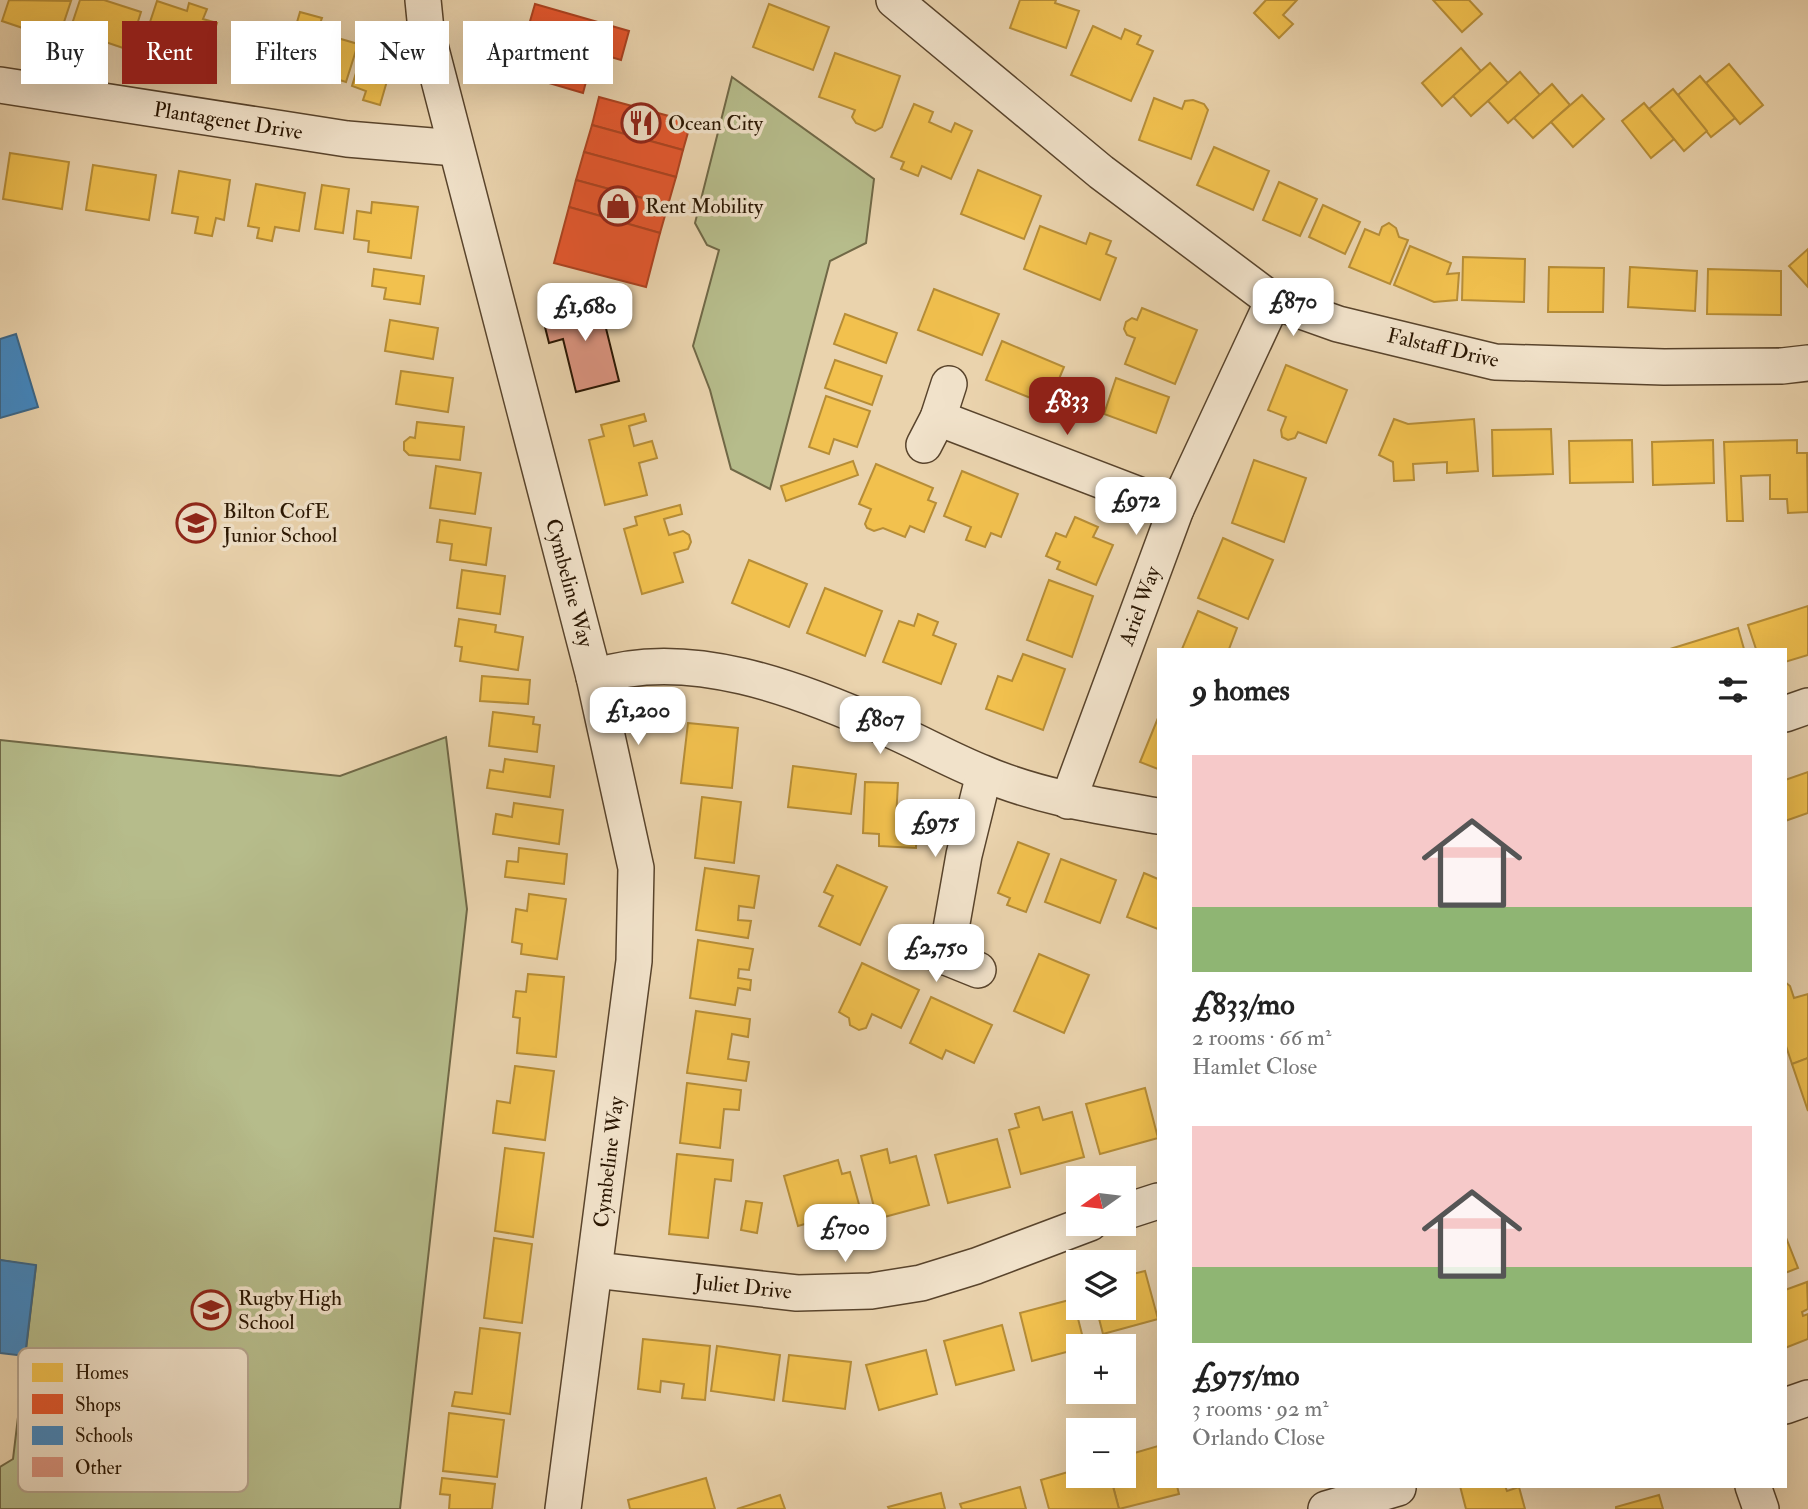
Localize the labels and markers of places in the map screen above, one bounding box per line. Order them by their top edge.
restaurant icon: Ocean City [620,102,662,144]
place label: Ocean City [668,110,764,137]
shop icon: Rent Mobility [597,185,639,227]
place label: Rent Mobility [645,193,764,220]
pin: £870 [1252,278,1334,338]
pin: £1,680 [528,284,642,343]
pin: £833 [1026,378,1108,437]
pin: £972 [1095,477,1177,537]
place label: Bilton CofE Junior School [222,498,338,549]
school or university icon: Bilton CofE Junior School [175,502,217,544]
pin: £1,200 [581,688,695,747]
pin: £807 [839,696,921,756]
pin: £975 [894,800,976,859]
pin: £2,750 [879,925,993,984]
pin: £700 [804,1204,886,1264]
place label: Rugby High School [238,1285,342,1336]
school or university icon: Rugby High School [190,1289,232,1331]

